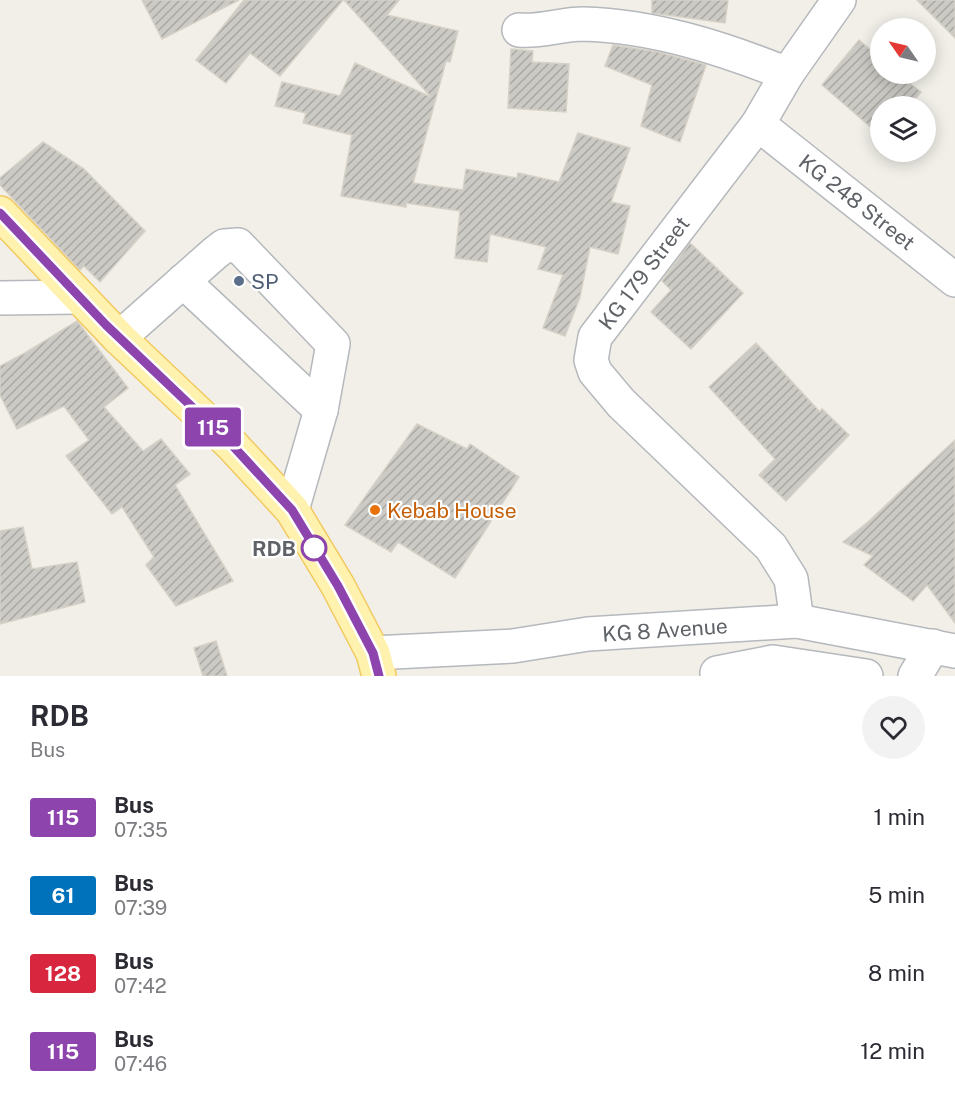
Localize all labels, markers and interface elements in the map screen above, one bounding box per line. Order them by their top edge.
north arrow [870,18,936,84]
map controls [870,18,936,162]
button: layers [870,96,936,162]
street label: KG 248 Street [794,149,920,255]
street label: KG 179 Street [593,212,695,334]
place label: SP [251,269,278,294]
marker: SP [232,274,246,288]
line badge: 115 [178,408,248,446]
text: 115 [197,415,229,440]
place label: Kebab House [387,498,517,523]
marker: Kebab House [368,503,382,517]
marker: RDB [301,535,327,561]
place label: RDB [252,536,296,561]
street label: KG 8 Avenue [601,613,729,647]
button: heart [862,696,925,759]
text: RDB [30,699,89,732]
text: Bus [30,738,65,762]
text: Bus [114,792,154,818]
text: 1 min [873,804,925,830]
text: 115 [47,805,79,830]
text: 07:35 [114,818,168,842]
text: Bus [114,870,154,896]
text: 5 min [868,882,925,908]
text: 61 [52,883,74,908]
text: 07:39 [114,896,167,920]
text: Bus [114,948,154,974]
text: 8 min [868,960,925,986]
text: 128 [45,961,81,986]
text: 07:42 [114,974,167,998]
text: Bus [114,1026,154,1052]
text: 12 min [860,1038,925,1064]
text: 115 [47,1039,79,1064]
text: 07:46 [114,1052,167,1076]

